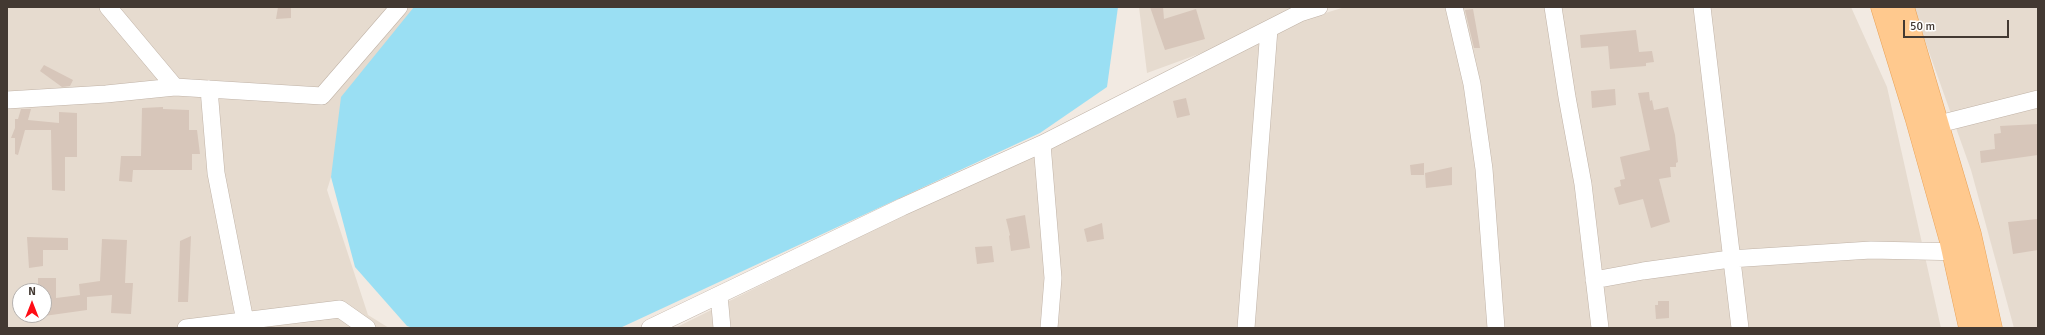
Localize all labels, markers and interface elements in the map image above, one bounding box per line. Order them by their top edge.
scale bar [1905,12,2011,38]
text: 50 m [1910,19,1935,34]
north arrow [12,283,52,323]
text: N [28,285,36,298]

